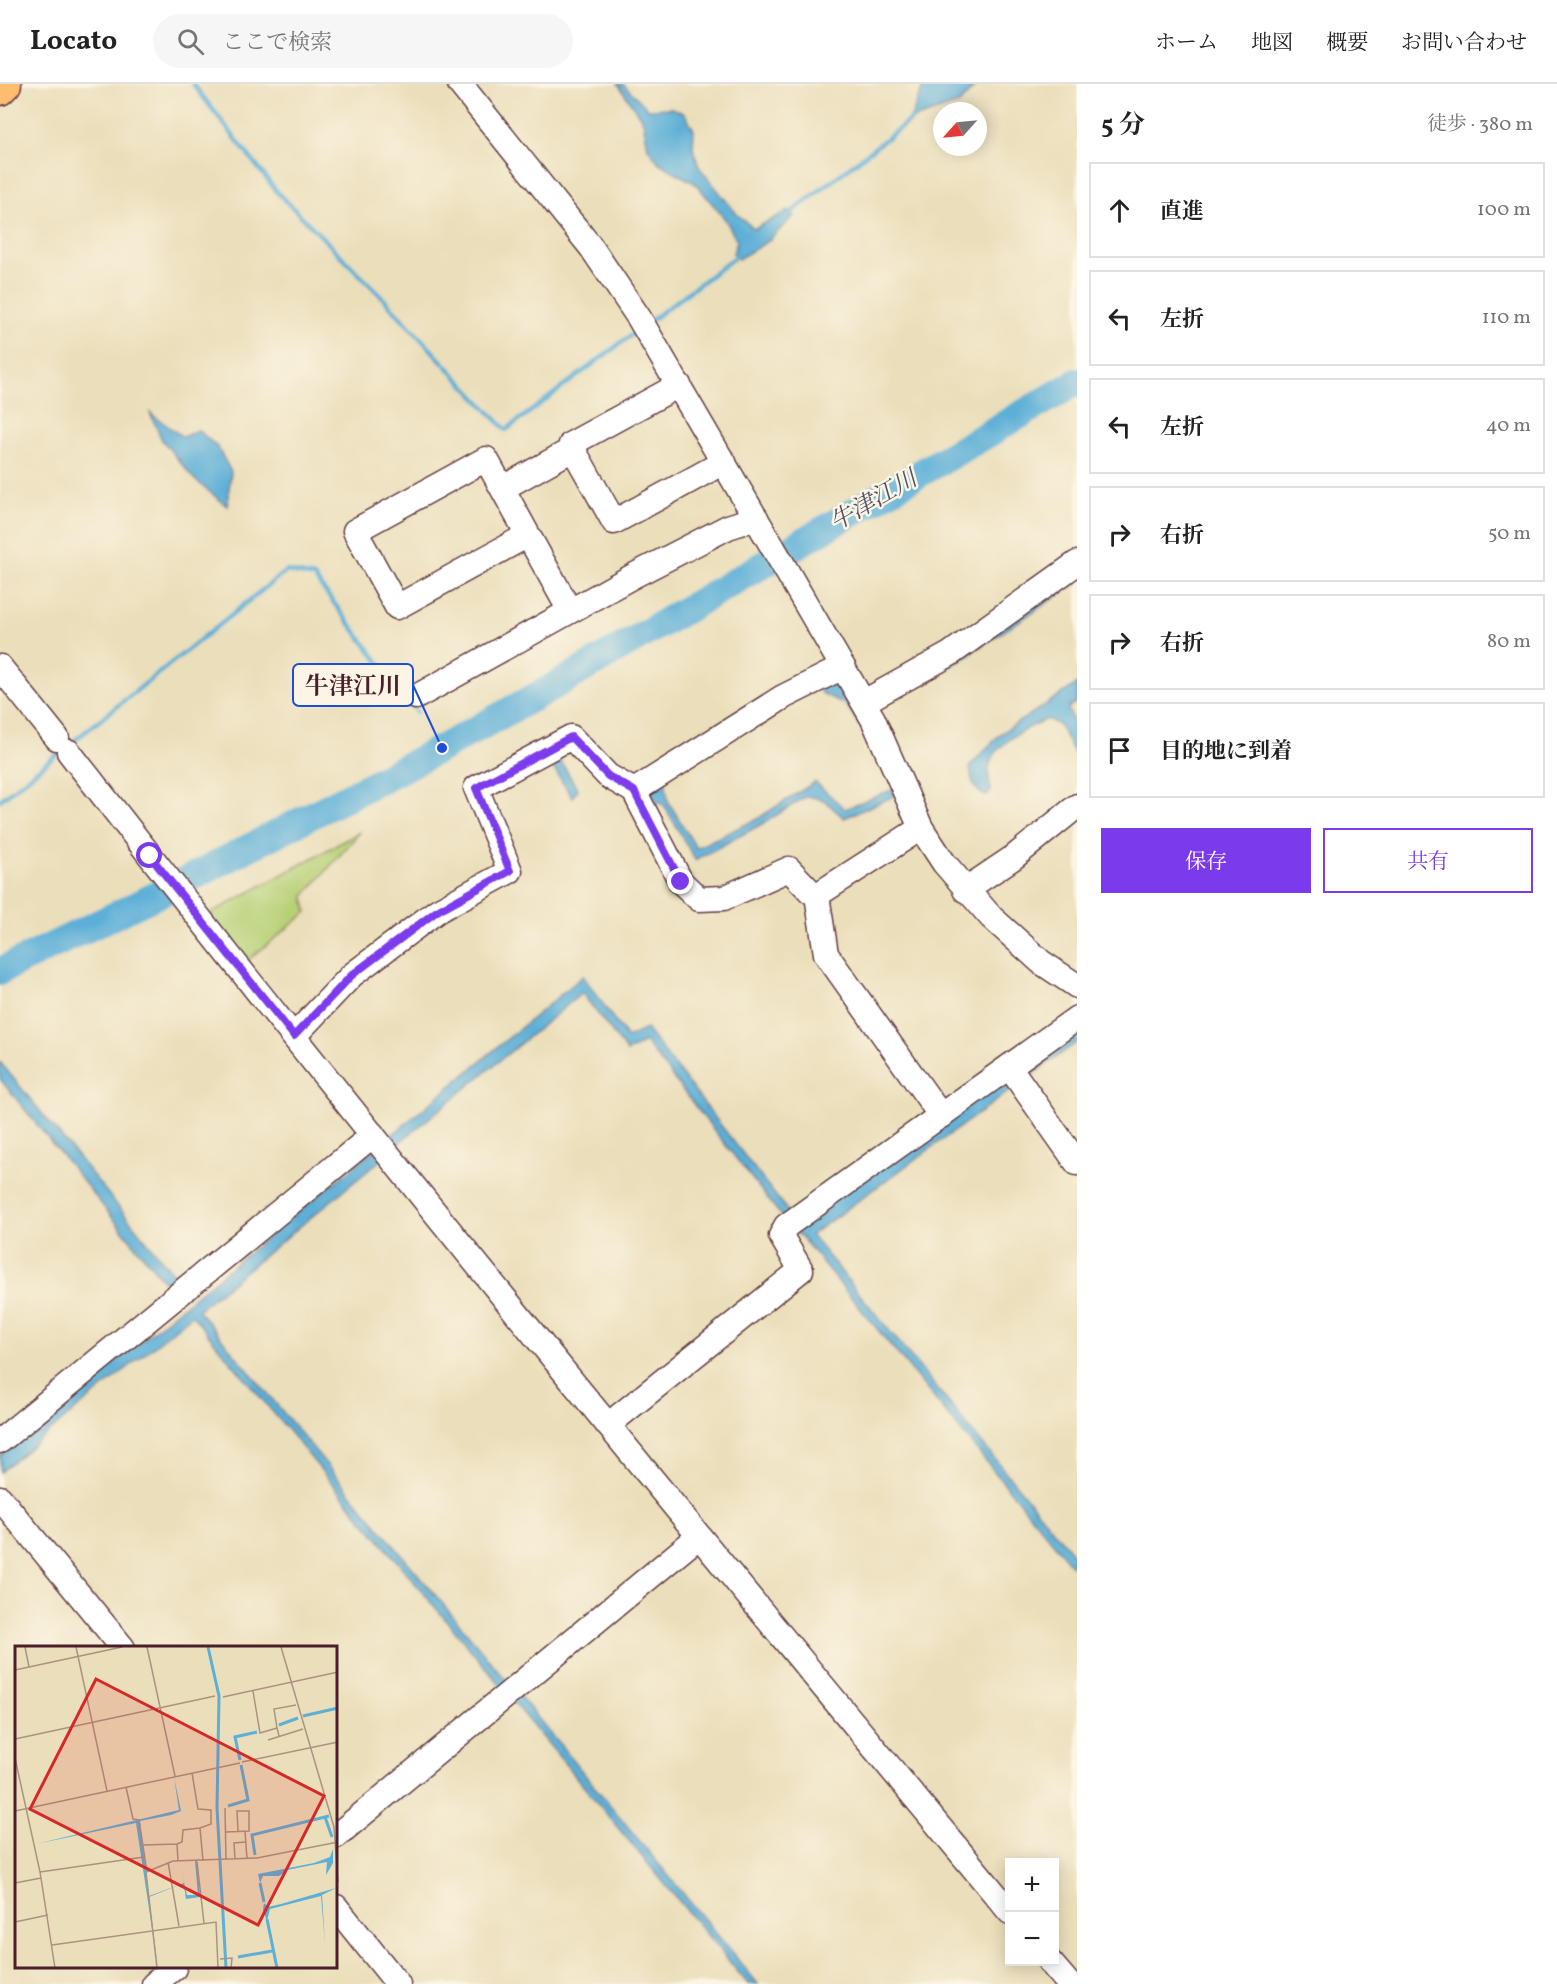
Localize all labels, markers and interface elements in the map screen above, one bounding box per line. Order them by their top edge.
search box [153,14,573,68]
text: Locato [30,22,117,61]
icon: search [174,25,207,58]
text: ここで検索 [222,28,332,59]
text: ホーム [1155,29,1218,58]
text: 地図 [1251,29,1293,58]
text: 概要 [1326,29,1368,58]
text: お問い合わせ [1401,29,1527,58]
north arrow [933,102,987,156]
text: 5 分 [1101,108,1145,144]
text: 徒歩 · 380 m [1427,111,1533,139]
icon: ahead [1103,194,1136,227]
text: 100 m [1477,196,1531,224]
text: 直進 [1160,197,1204,228]
icon: left [1103,302,1136,335]
text: 110 m [1482,304,1531,332]
text: 左折 [1160,305,1204,336]
icon: left [1103,410,1136,443]
text: 40 m [1486,412,1531,440]
text: 左折 [1160,413,1204,444]
water label: 牛津江川 [824,462,927,540]
icon: right [1103,518,1136,551]
text: 50 m [1488,520,1531,548]
text: 右折 [1160,521,1204,552]
icon: right [1103,626,1136,659]
text: 80 m [1487,628,1531,656]
text: 右折 [1160,629,1204,660]
callout: 牛津江川 [293,664,413,706]
text: 牛津江川 [305,671,401,705]
icon: arrive [1103,734,1136,767]
text: 目的地に到着 [1160,737,1292,768]
button: 保存 [1101,828,1311,893]
button: 共有 [1323,828,1533,893]
route start [136,842,162,868]
route end [667,868,693,894]
inset map [15,1646,338,1969]
map controls [1005,1858,1059,1966]
button: + [1005,1858,1059,1912]
button: − [1005,1912,1059,1966]

